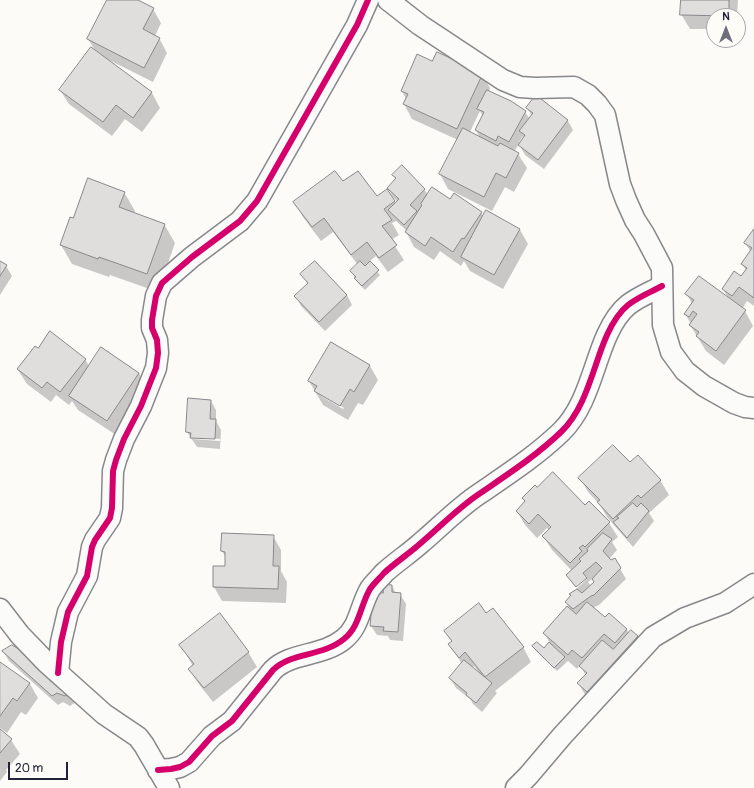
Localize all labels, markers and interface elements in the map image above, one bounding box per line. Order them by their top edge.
north arrow [706,8,746,48]
text: N [722,10,730,23]
scale bar [10,754,70,780]
text: 20 m [15,761,43,776]

